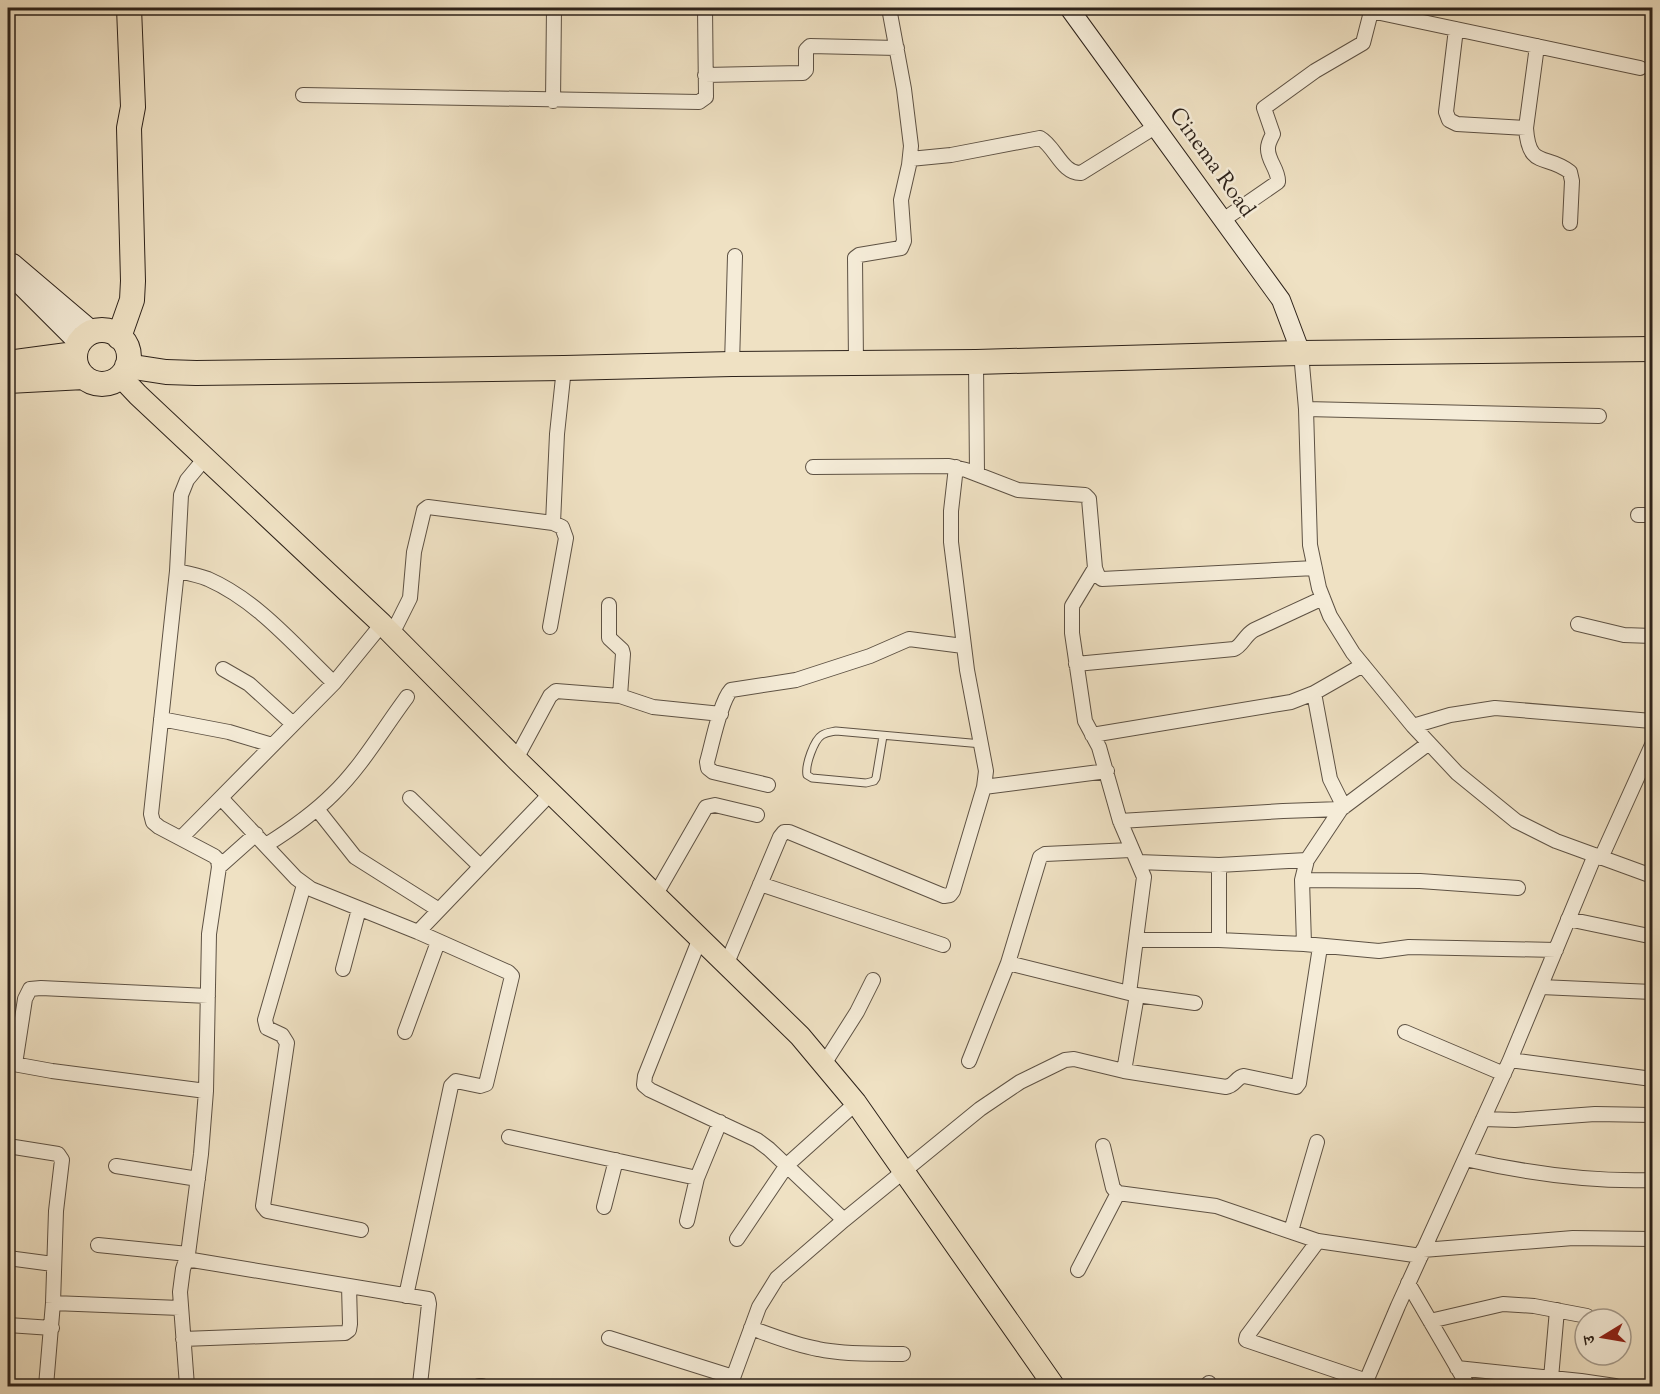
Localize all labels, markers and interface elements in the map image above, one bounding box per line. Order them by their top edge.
street label: Cinema Road [1160,101,1262,225]
north arrow [1573,1307,1633,1367]
text: उ [1578,1331,1603,1347]

